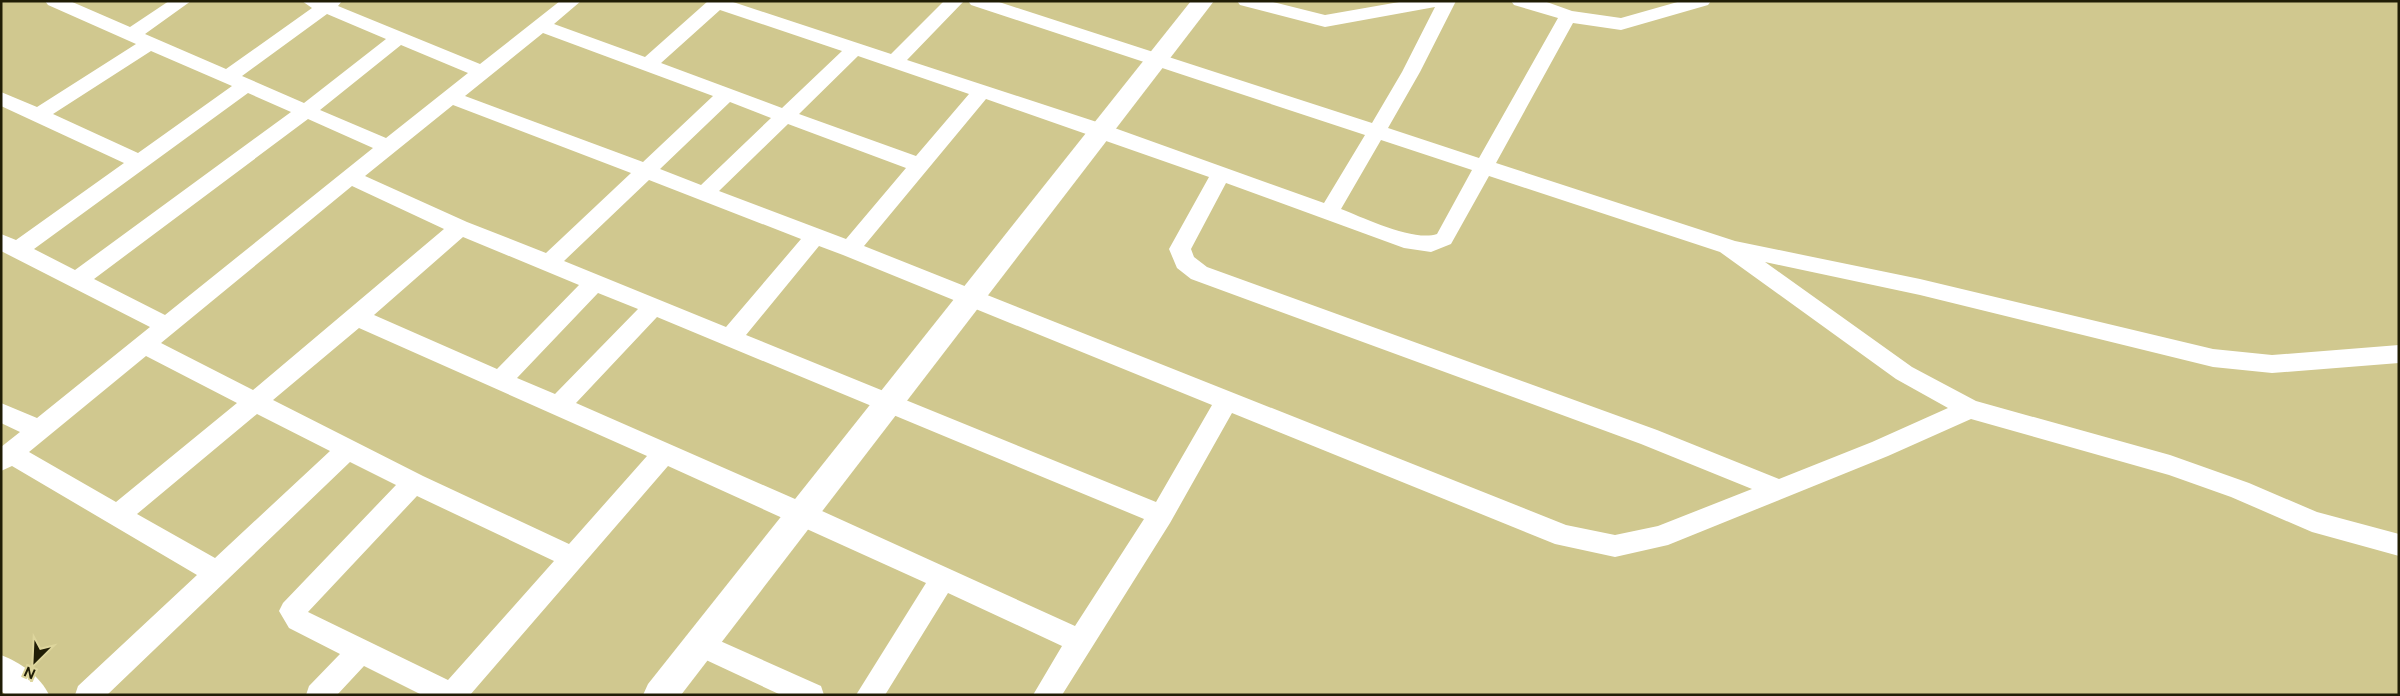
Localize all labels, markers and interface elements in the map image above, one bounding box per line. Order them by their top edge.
north arrow [10,636,60,686]
text: N [21,663,38,682]

